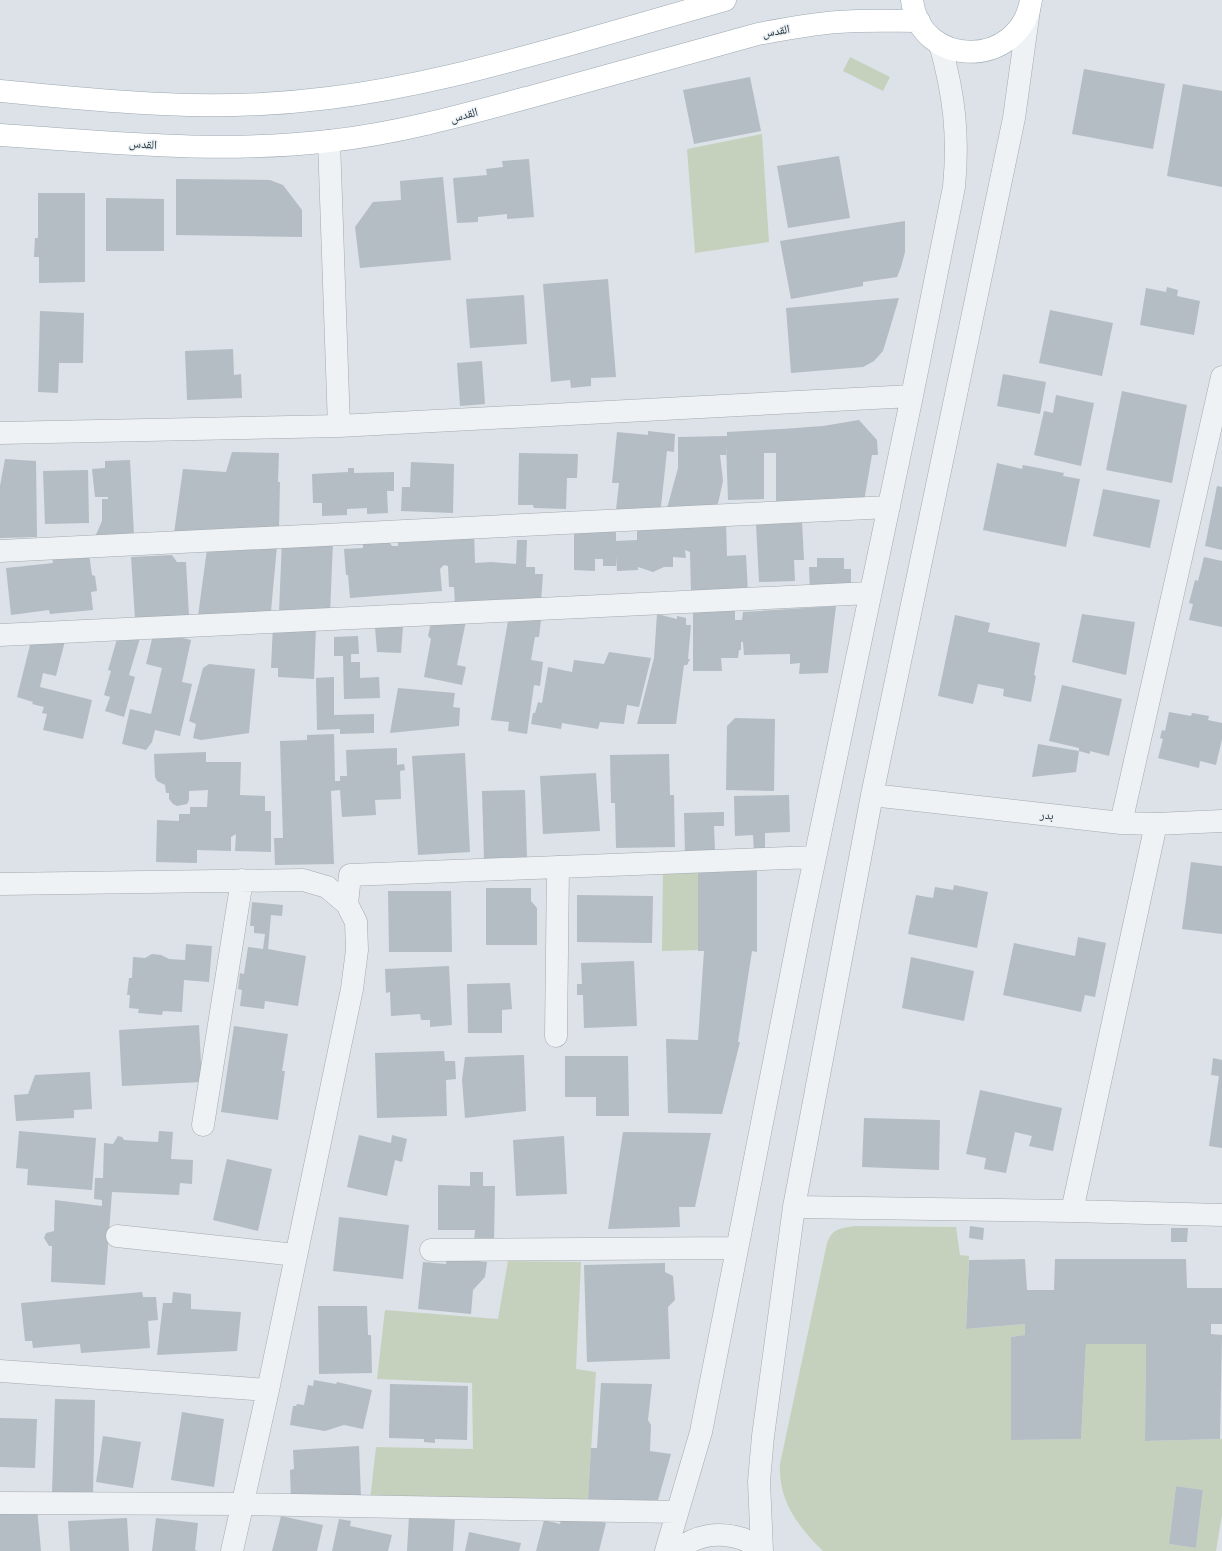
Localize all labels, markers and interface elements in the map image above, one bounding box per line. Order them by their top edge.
street label: القدس [761,22,791,40]
street label: القدس [449,105,479,125]
street label: القدس [129,136,158,152]
street label: بدر [1038,807,1055,823]

